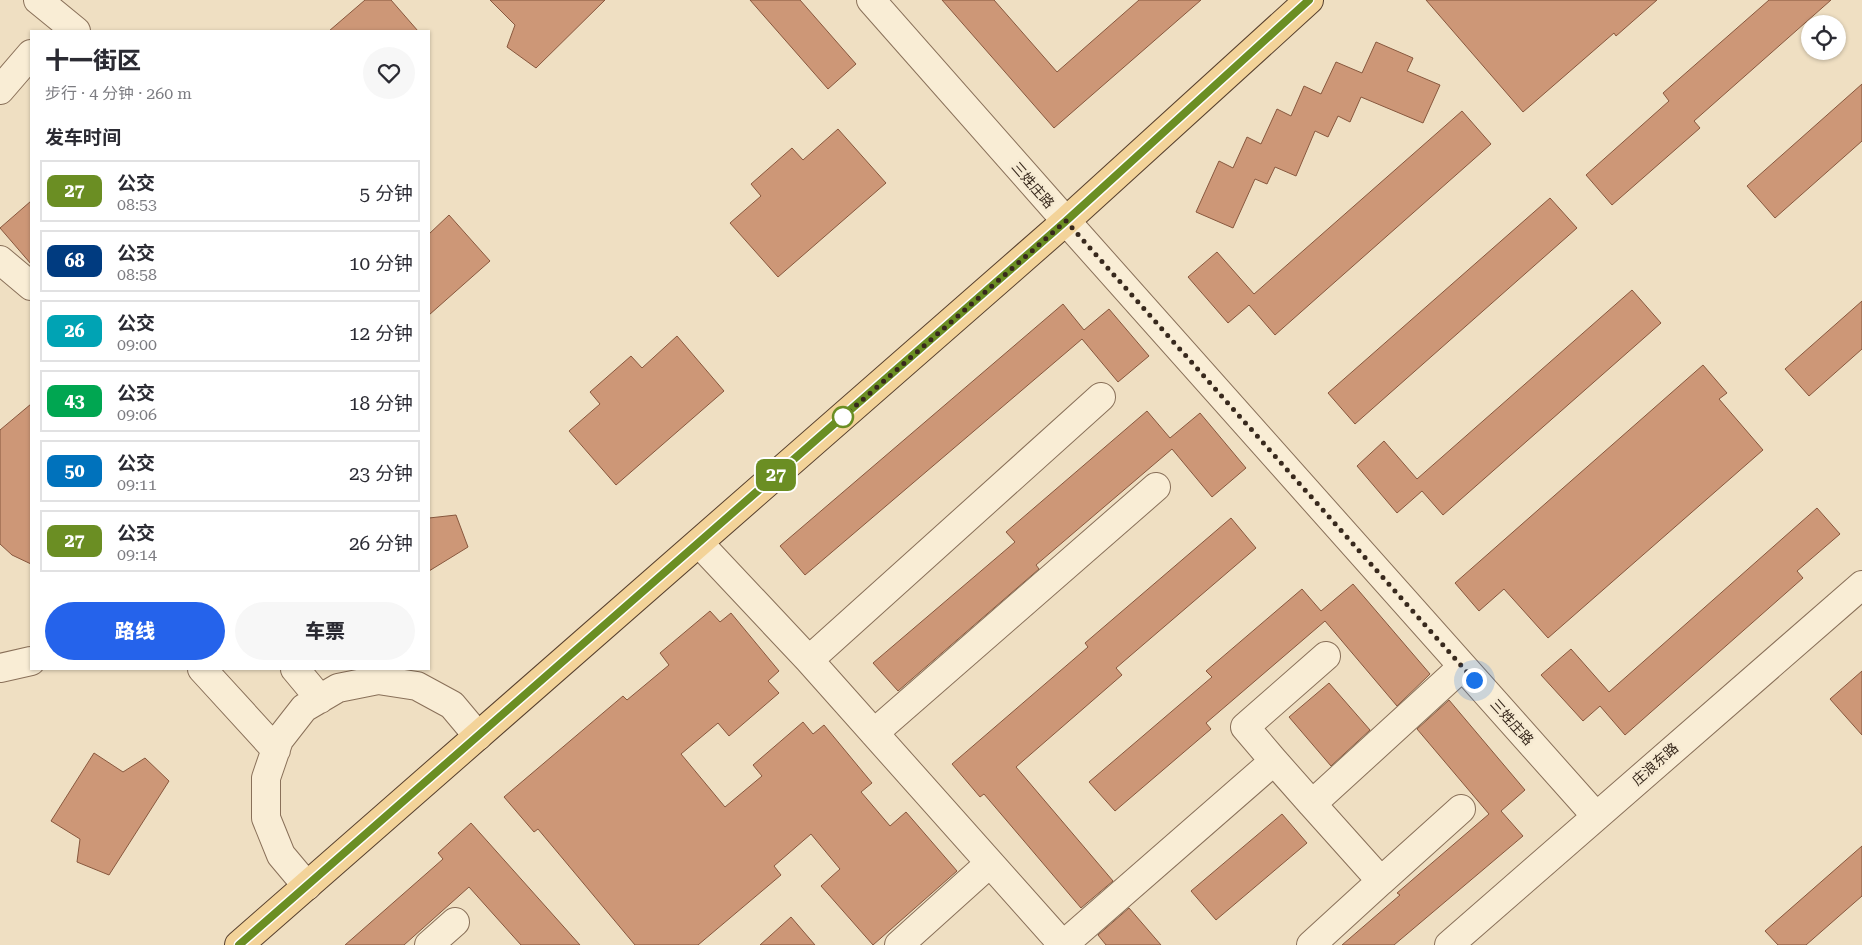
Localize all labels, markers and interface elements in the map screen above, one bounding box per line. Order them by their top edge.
map controls [1801,15,1846,60]
button: locate [1801,15,1846,60]
text: 十一街区 [45,47,141,75]
button: heart [363,47,415,99]
text: 步行 · 4 分钟 · 260 m [45,84,192,103]
text: 发车时间 [45,126,121,149]
street label: 三姓庄路 [1009,159,1057,211]
text: 公交 [117,172,155,195]
text: 27 [64,180,85,201]
text: 5 分钟 [360,182,413,205]
text: 08:53 [117,195,157,214]
text: 公交 [117,242,155,265]
text: 68 [64,250,85,271]
text: 10 分钟 [349,252,413,275]
text: 08:58 [117,265,157,284]
text: 公交 [117,312,155,335]
text: 26 [64,320,85,341]
text: 12 分钟 [349,322,413,345]
text: 09:00 [117,335,157,354]
text: 公交 [117,382,155,405]
text: 43 [64,390,85,411]
text: 18 分钟 [349,392,413,415]
text: 09:06 [117,405,157,424]
unlabelled marker [832,406,854,428]
text: 公交 [117,452,155,475]
line badge: 27 [754,459,798,491]
text: 50 [64,460,85,481]
text: 23 分钟 [349,462,413,485]
text: 27 [766,464,786,485]
text: 09:11 [117,475,157,494]
text: 公交 [117,522,155,545]
text: 27 [64,530,85,551]
text: 26 分钟 [349,532,413,555]
text: 09:14 [117,545,157,564]
button: 路线 [45,602,225,660]
button: 车票 [235,602,415,660]
your location [1462,668,1487,693]
street label: 三姓庄路 [1487,696,1537,748]
street label: 庄浪东路 [1629,740,1681,788]

